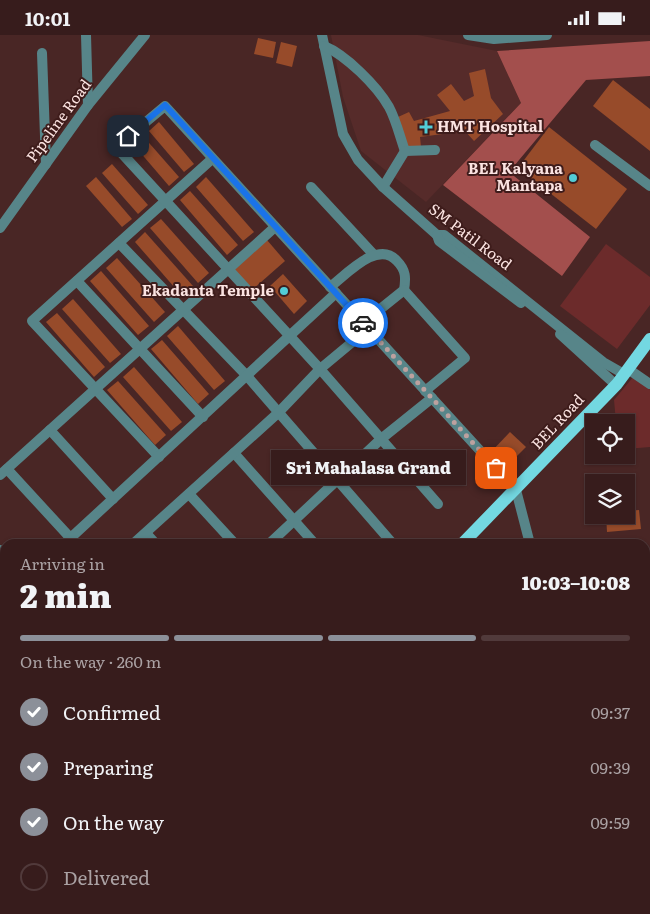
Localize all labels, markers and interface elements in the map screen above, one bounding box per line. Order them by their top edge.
text: 10:01 [25,4,70,32]
street label: Pipeline Road [20,74,96,166]
place label: HMT Hospital [437,114,544,137]
pin [107,115,149,157]
marker: HMT Hospital [419,120,433,134]
icon: home [114,122,142,150]
place label: BEL Kalyana Mantapa [468,156,563,196]
marker: BEL Kalyana Mantapa [567,172,579,184]
street label: SM Patil Road [424,197,517,275]
place label: Ekadanta Temple [142,278,275,301]
marker: Ekadanta Temple [278,285,290,297]
courier [338,298,388,348]
icon: car [349,309,377,337]
street label: BEL Road [525,388,589,454]
map controls [585,414,635,524]
button: locate [585,414,635,464]
pin [475,447,517,489]
callout: Sri Mahalasa Grand [271,451,466,485]
icon: bag [482,454,510,482]
text: Sri Mahalasa Grand [286,455,451,479]
button: layers [585,474,635,524]
text: Arriving in [20,551,105,575]
text: 10:03–10:08 [522,568,630,596]
text: 2 min [20,570,112,618]
text: On the way · 260 m [20,649,161,673]
icon: check [20,698,48,726]
text: Confirmed [63,698,161,726]
text: 09:37 [591,700,630,724]
icon: check [20,753,48,781]
text: Preparing [63,753,153,781]
text: 09:39 [590,755,630,779]
icon: check [20,808,48,836]
text: On the way [63,808,164,836]
text: 09:59 [591,810,630,834]
text: Delivered [63,863,150,891]

